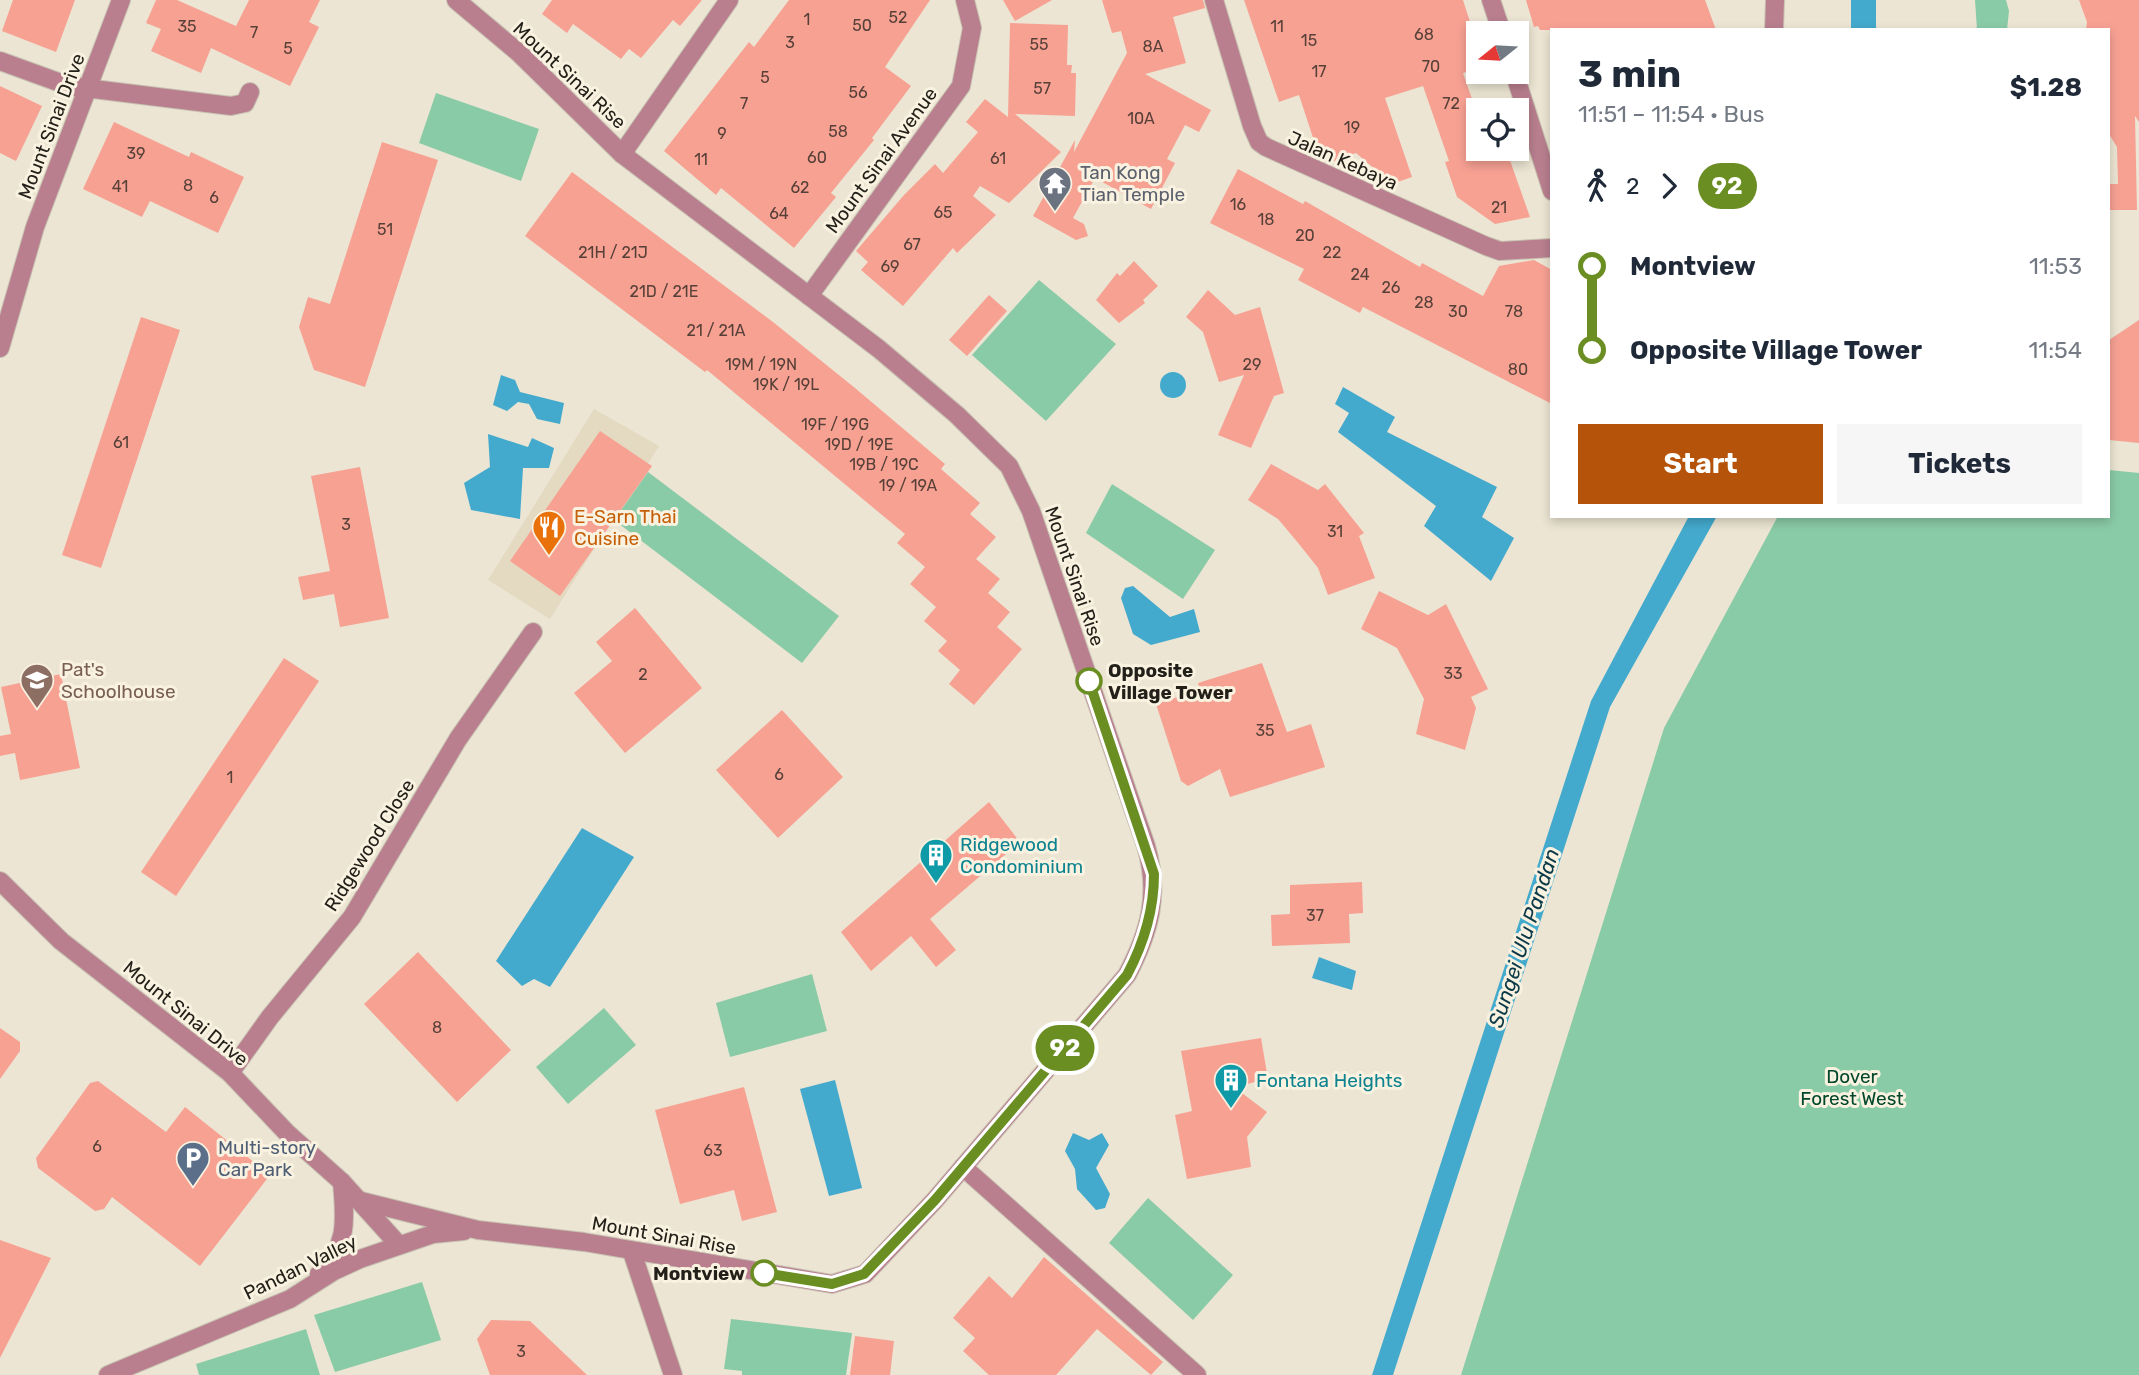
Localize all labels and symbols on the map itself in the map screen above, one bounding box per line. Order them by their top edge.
house number: 52 [889,8,907,27]
house number: 1 [804,10,810,29]
house number: 50 [852,16,872,35]
house number: 35 [177,17,197,36]
street label: Mount Sinai Rise [508,17,631,134]
house number: 11 [1270,17,1284,36]
north arrow [1466,21,1530,84]
house number: 7 [250,23,258,42]
house number: 68 [1414,25,1434,44]
house number: 15 [1301,31,1317,50]
house number: 3 [785,33,795,52]
house number: 55 [1029,35,1049,54]
house number: 8A [1143,37,1164,56]
house number: 5 [283,39,293,58]
street label: Mount Sinai Drive [13,50,90,202]
house number: 70 [1422,57,1440,76]
house number: 17 [1311,62,1327,81]
house number: 5 [760,68,770,87]
house number: 57 [1033,79,1051,98]
street label: Mount Sinai Avenue [821,83,942,238]
house number: 56 [848,83,868,102]
house number: 7 [740,94,748,113]
house number: 72 [1442,94,1460,113]
house number: 10A [1127,109,1155,128]
house number: 19 [1344,118,1360,137]
house number: 58 [828,122,848,141]
house number: 9 [717,124,727,143]
street label: Jalan Kebaya [1284,126,1401,195]
house number: 39 [126,144,146,163]
house number: 60 [807,148,827,167]
house number: 61 [990,149,1006,168]
house number: 11 [694,150,708,169]
place label: Tan Kong Tian Temple [1080,161,1185,206]
temple icon: Tan Kong Tian Temple [1036,164,1074,213]
house number: 8 [183,176,193,195]
house number: 41 [112,177,128,196]
house number: 62 [790,178,810,197]
house number: 6 [209,188,219,207]
house number: 16 [1230,195,1247,214]
house number: 21 [1491,198,1507,217]
house number: 65 [933,203,953,222]
house number: 64 [769,204,789,223]
house number: 18 [1257,210,1275,229]
house number: 51 [377,220,393,239]
house number: 20 [1295,226,1315,245]
house number: 67 [903,235,921,254]
house number: 21H / 21J [578,243,648,262]
house number: 22 [1323,243,1341,262]
house number: 69 [880,257,900,276]
house number: 24 [1350,265,1370,284]
house number: 26 [1381,278,1401,297]
house number: 21D / 21E [630,282,698,301]
house number: 28 [1414,293,1434,312]
house number: 30 [1448,302,1468,321]
house number: 78 [1505,302,1523,321]
house number: 21 / 21A [687,321,746,340]
house number: 19M / 19N [725,355,797,374]
house number: 29 [1243,355,1261,374]
house number: 80 [1508,360,1528,379]
house number: 19K / 19L [753,375,819,394]
house number: 19F / 19G [801,415,869,434]
house number: 61 [113,433,129,452]
house number: 19D / 19E [825,435,893,454]
house number: 19B / 19C [849,455,919,474]
house number: 19 / 19A [879,476,937,495]
street label: Mount Sinai Rise [1040,503,1109,649]
place label: E-Sarn Thai Cuisine [574,505,677,550]
restaurant icon: E-Sarn Thai Cuisine [530,508,568,557]
house number: 3 [341,515,351,534]
house number: 31 [1327,522,1343,541]
place label: Pat's Schoolhouse [61,658,176,703]
place label: Opposite Village Tower [1108,659,1233,704]
school or university icon: Pat's Schoolhouse [18,661,56,710]
house number: 33 [1443,664,1463,683]
house number: 2 [638,665,648,684]
marker: Opposite Village Tower [1076,668,1102,694]
house number: 35 [1255,721,1275,740]
house number: 6 [774,765,784,784]
house number: 1 [227,768,233,787]
street label: Ridgewood Close [320,775,419,916]
place label: Ridgewood Condominium [960,833,1083,878]
building icon: Ridgewood Condominium [917,836,955,885]
water label: Sungei Ulu Pandan [1483,845,1564,1031]
house number: 37 [1306,906,1324,925]
street label: Mount Sinai Drive [118,956,253,1071]
house number: 8 [432,1018,442,1037]
line badge: 92 [1034,1025,1096,1071]
building icon: Fontana Heights [1212,1061,1250,1110]
park label: Dover Forest West [1800,1065,1904,1110]
place label: Fontana Heights [1256,1069,1402,1092]
place label: Multi-story Car Park [218,1136,316,1181]
house number: 6 [92,1137,102,1156]
parking icon: Multi-story Car Park [174,1139,212,1188]
house number: 63 [703,1141,723,1160]
street label: Mount Sinai Rise [590,1211,738,1259]
street label: Pandan Valley [240,1230,361,1305]
marker: Montview [751,1260,777,1286]
place label: Montview [653,1262,745,1285]
house number: 3 [516,1342,526,1361]

